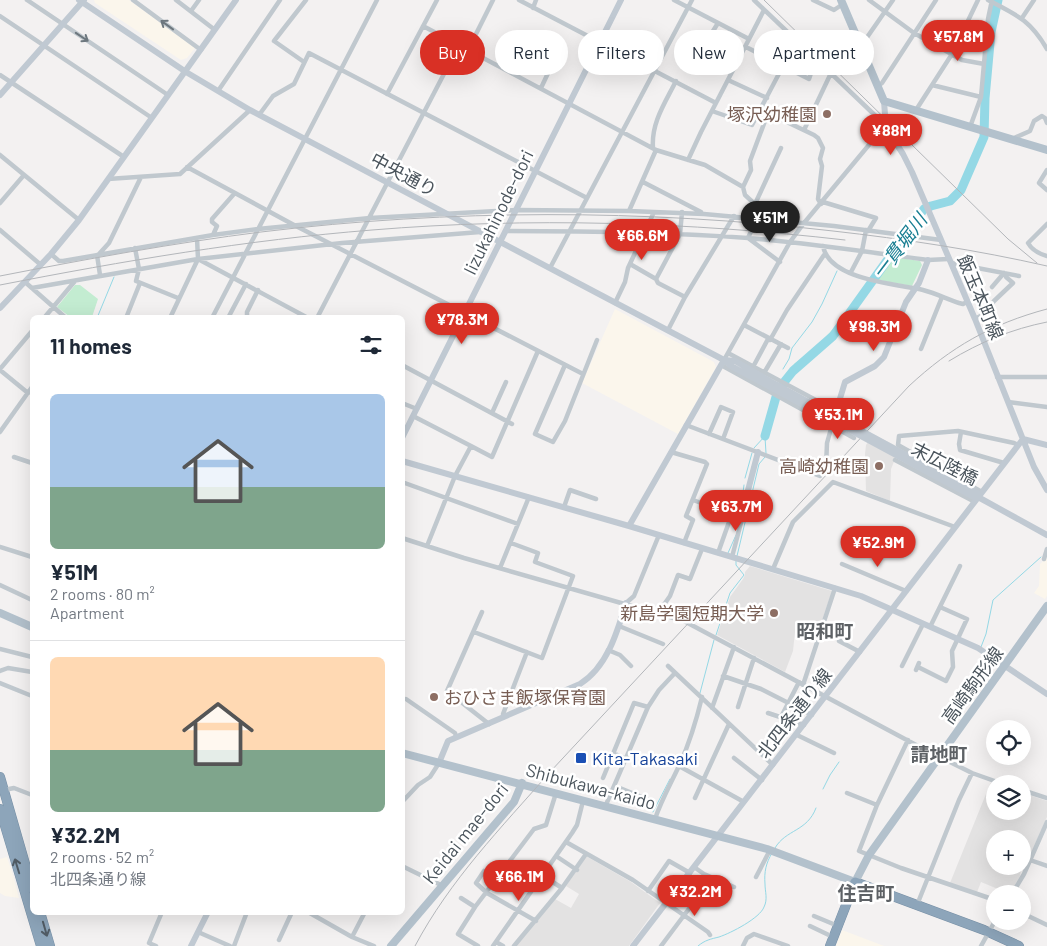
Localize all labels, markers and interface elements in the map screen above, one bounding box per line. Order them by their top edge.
one-way arrow [160,20,174,30]
pin: ¥57.8M [917,20,999,62]
text: ¥57.8M [933,26,983,45]
chip: Buy [420,30,485,75]
chip: Rent [495,30,568,75]
chip: Filters [578,30,664,75]
chip: New [674,30,744,75]
chip: Apartment [754,30,874,75]
one-way arrow [75,32,89,42]
place label: 塚沢幼稚園 [727,103,817,125]
marker: 塚沢幼稚園 [821,108,833,120]
pin: ¥88M [861,114,921,156]
text: ¥88M [871,120,911,139]
street label: Iizukahinode-dori [458,146,538,278]
street label: 中央通り [367,147,441,201]
pin: ¥51M [740,200,800,243]
text: ¥51M [752,207,788,226]
water label: 一貫堀川 [867,207,932,283]
pin: ¥66.6M [601,218,683,261]
text: ¥66.6M [616,225,668,244]
street label: 飯玉本町線 [953,251,1009,343]
pin: ¥78.3M [421,302,503,345]
text: ¥78.3M [436,309,488,328]
pin: ¥98.3M [833,310,915,352]
text: ¥98.3M [848,316,900,335]
icon: filters [357,331,385,359]
text: 11 homes [50,333,132,358]
pin: ¥53.1M [797,398,879,440]
text: ¥53.1M [813,404,863,423]
icon: home [173,426,263,516]
street label: 末広陸橋 [908,437,982,489]
place label: 高崎幼稚園 [779,455,869,477]
marker: 高崎幼稚園 [873,460,885,472]
pin: ¥63.7M [695,490,777,532]
text: ¥63.7M [710,496,762,515]
pin: ¥52.9M [837,526,919,568]
text: ¥52.9M [852,532,904,551]
text: ¥51M [50,559,98,584]
text: 2 rooms · 80 m² [50,584,155,603]
place label: 新島学園短期大学 [620,602,764,624]
text: Apartment [50,603,125,622]
marker: 新島学園短期大学 [768,607,780,619]
district label: 昭和町 [796,619,854,642]
street label: 高崎駒形線 [937,642,1007,728]
street label: 北四条通り線 [752,664,836,762]
place label: おひさま飯塚保育園 [444,686,606,708]
icon: home [173,689,263,779]
marker: おひさま飯塚保育園 [428,691,440,703]
map controls [986,720,1031,930]
button: locate [986,720,1031,765]
district label: 請地町 [910,742,968,765]
place label: Kita-Takasaki [592,747,698,769]
marker: Kita-Takasaki [574,751,588,765]
street label: Shibukawa-kaido [524,758,658,814]
button: layers [986,775,1031,820]
street label: Keidai mae-dori [418,778,512,888]
text: ¥32.2M [50,822,120,847]
button: + [986,830,1031,875]
text: 2 rooms · 52 m² [50,847,154,866]
one-way arrow [12,858,22,874]
pin: ¥66.1M [478,860,560,902]
text: ¥66.1M [494,866,544,885]
text: 北四条通り線 [50,869,146,888]
pin: ¥32.2M [654,874,736,917]
text: ¥32.2M [668,881,722,900]
district label: 住吉町 [837,881,895,904]
button: − [986,885,1031,930]
one-way arrow [40,921,50,937]

